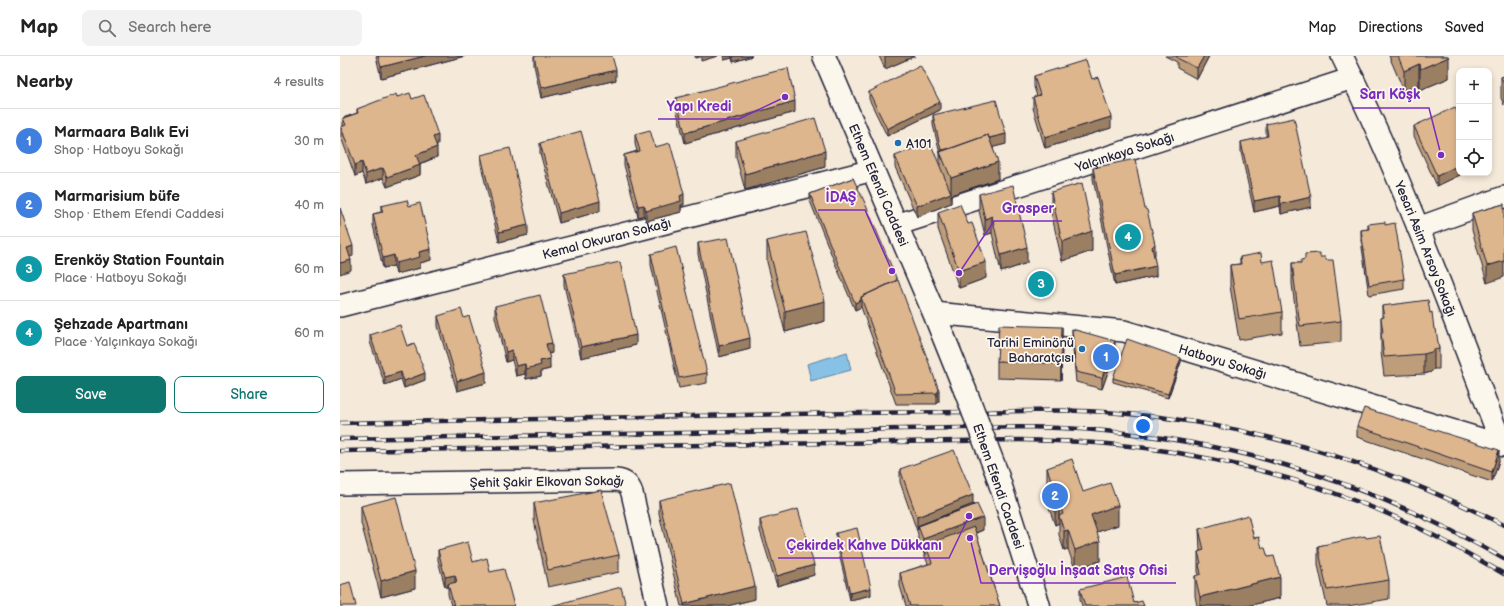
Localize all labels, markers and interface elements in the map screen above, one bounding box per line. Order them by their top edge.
search box [82,10,362,46]
text: Map [20,16,58,39]
icon: search [96,17,118,39]
text: Search here [128,18,211,37]
text: Map [1308,19,1336,36]
text: Directions [1358,19,1423,36]
text: Saved [1445,19,1484,36]
map controls [1456,68,1492,176]
button: + [1456,68,1492,104]
text: Nearby [16,72,73,92]
text: 4 results [274,74,324,90]
callout: Sarı Köşk [1352,82,1429,108]
text: Sarı Köşk [1360,86,1421,103]
callout: Yapı Kredi [658,93,739,119]
text: Yapı Kredi [667,98,732,115]
button: − [1456,104,1492,140]
street label: Ethem Efendi Caddesi [845,121,911,249]
text: Marmaara Balık Evi [54,123,189,142]
street label: Yalçınkaya Sokağı [1072,129,1176,176]
text: 1 [26,133,32,149]
text: 30 m [294,133,324,149]
place label: A101 [906,136,932,152]
marker: A101 [893,138,903,148]
button: locate [1456,140,1492,176]
text: Shop · Hatboyu Sokağı [54,142,184,158]
street label: Yesari Asim Arsoy Sokağı [1390,178,1459,319]
callout: İDAŞ [818,184,865,210]
text: Marmarisium büfe [54,187,180,206]
text: İDAŞ [826,187,857,206]
callout: Grosper [994,195,1062,221]
text: 2 [25,197,33,213]
text: 40 m [294,197,324,213]
text: Grosper [1002,200,1054,217]
text: Shop · Ethem Efendi Caddesi [54,206,224,222]
street label: Kemal Okvuran Sokağı [541,215,673,263]
pin: 4 [1115,222,1141,252]
text: Erenköy Station Fountain [54,251,225,270]
text: 3 [25,261,33,277]
text: 60 m [294,261,324,277]
pin: 3 [1028,269,1054,299]
text: Place · Hatboyu Sokağı [54,270,187,286]
text: Şehzade Apartmanı [54,315,188,334]
text: 4 [25,325,33,341]
text: 60 m [294,325,324,341]
text: Place · Yalçınkaya Sokağı [54,334,198,350]
place label: Tarihi Eminönü Baharatçısı [987,335,1074,366]
street label: Hatboyu Sokağı [1176,341,1268,383]
pin: 1 [1093,342,1119,372]
marker: Tarihi Eminönü Baharatçısı [1077,344,1087,354]
button: Save [16,376,166,413]
button: Share [174,376,324,413]
your location [1133,416,1153,436]
street label: Ethem Efendi Caddesi [969,422,1027,551]
street label: Şehit Şakir Elkovan Sokağı [470,473,626,491]
pin: 2 [1042,481,1068,511]
callout: Çekirdek Kahve Dükkanı [778,532,949,558]
text: Çekirdek Kahve Dükkanı [786,537,942,554]
callout: Dervişoğlu İnşaat Satış Ofisi [981,557,1176,583]
text: Dervişoğlu İnşaat Satış Ofisi [989,560,1167,579]

